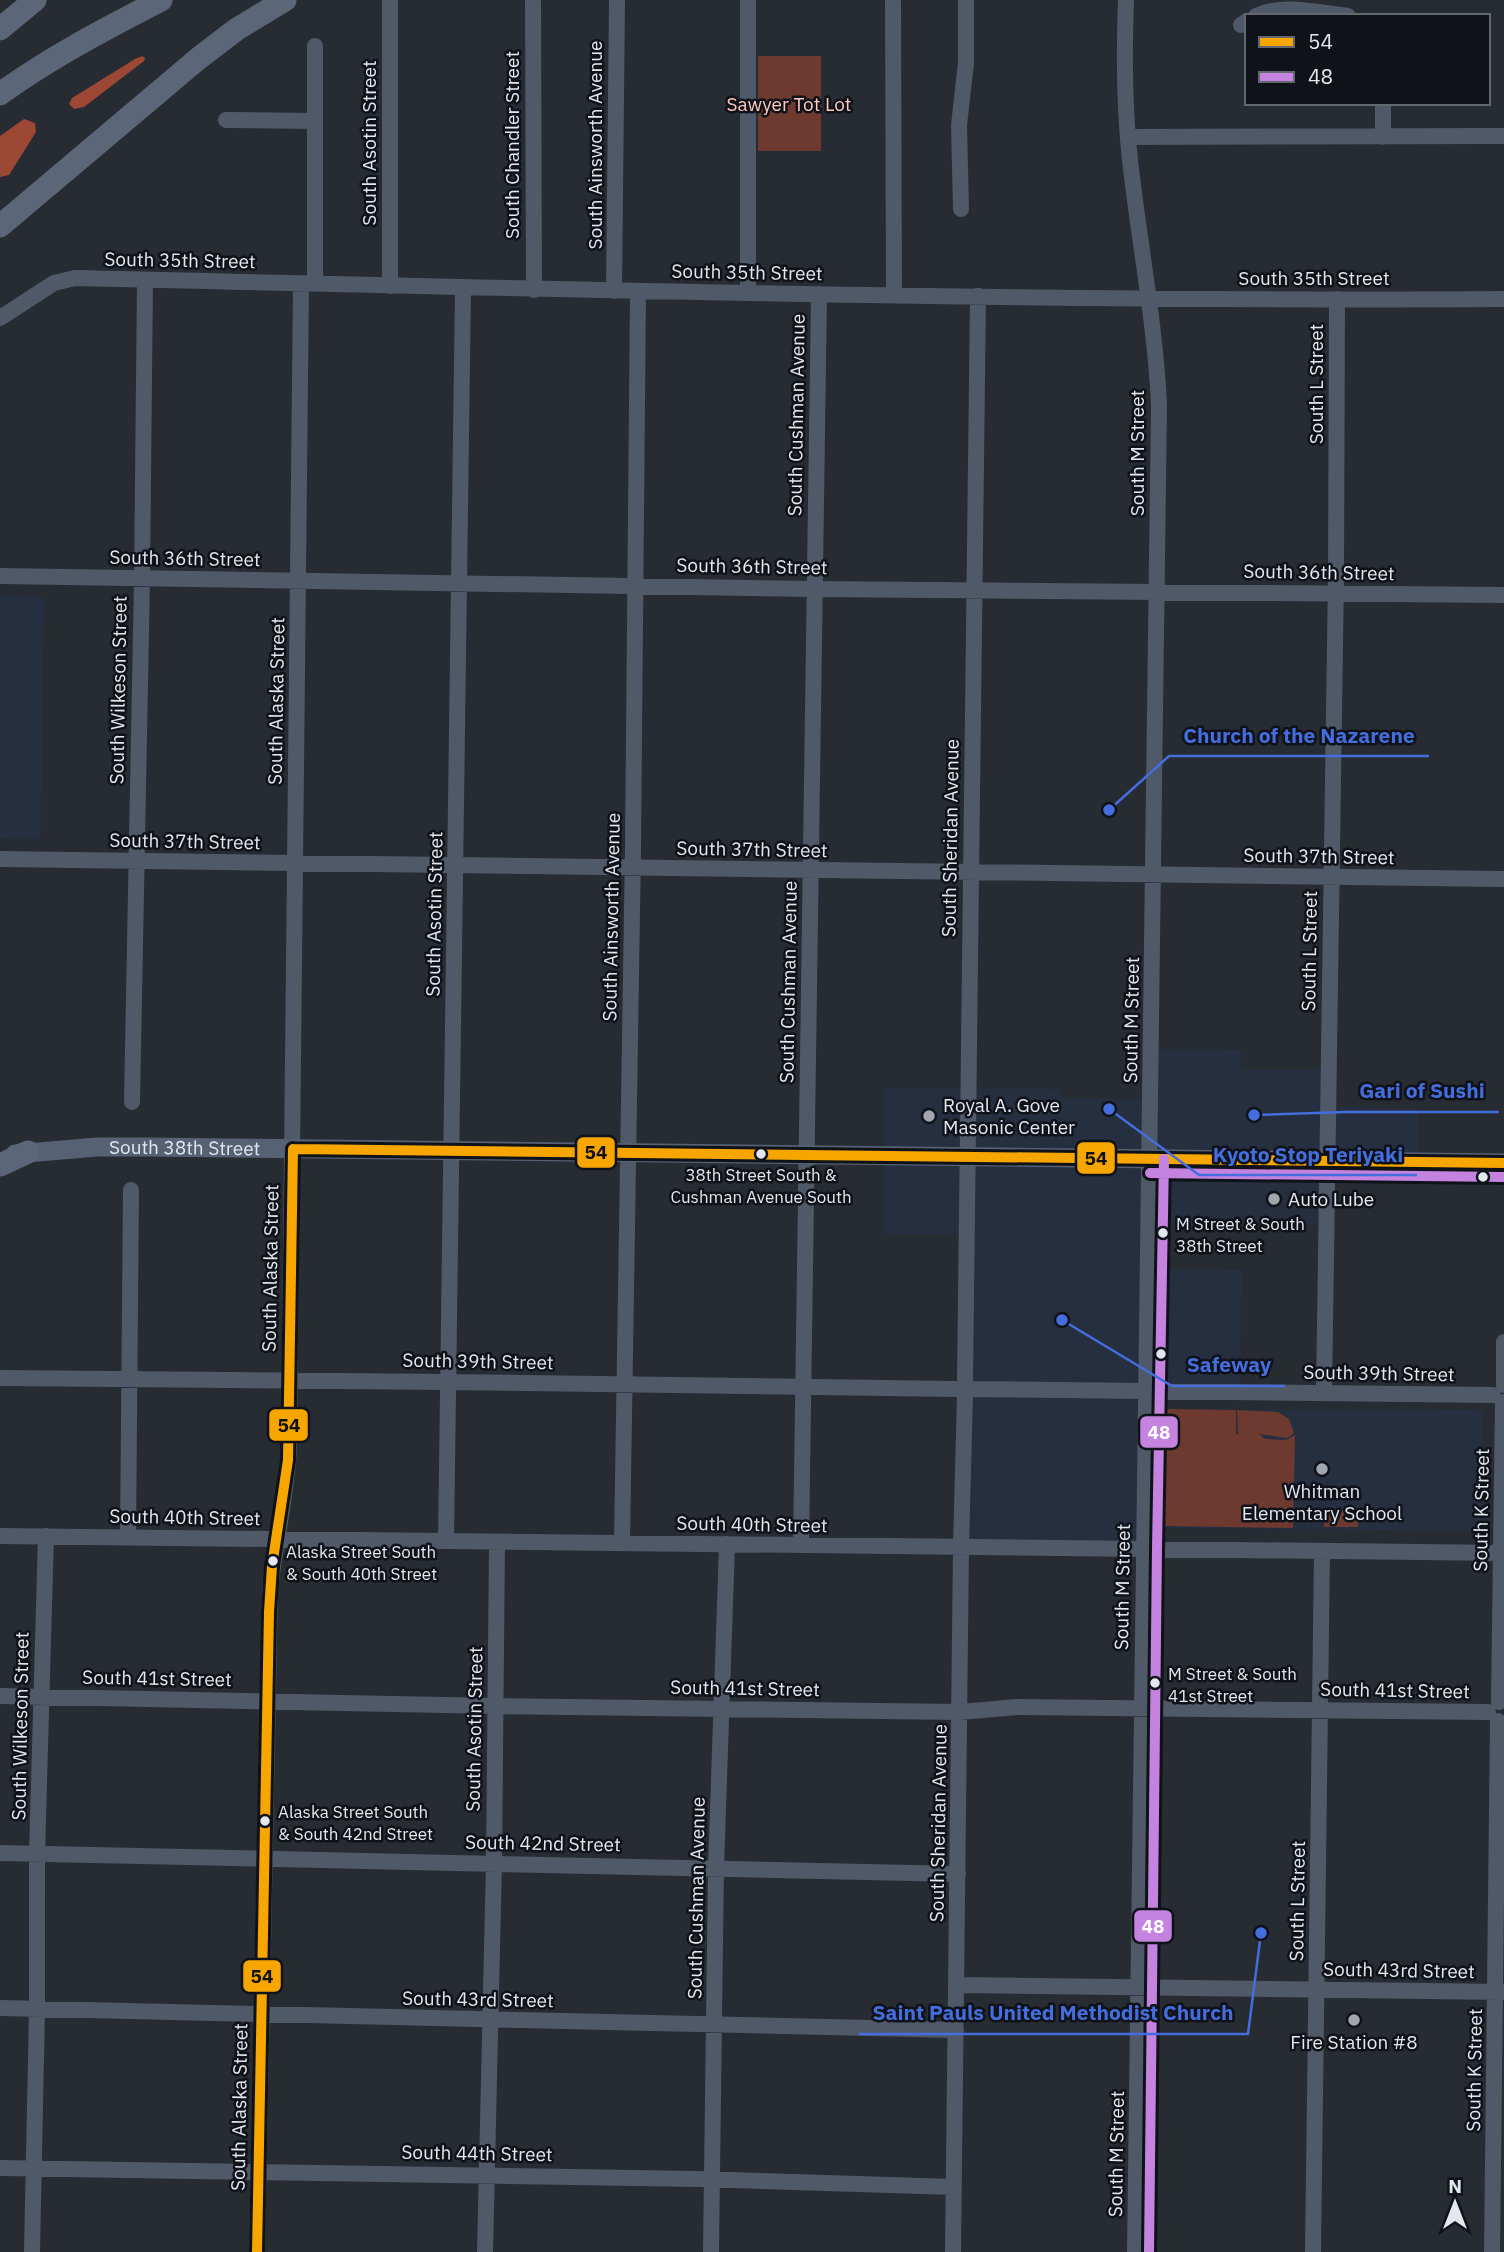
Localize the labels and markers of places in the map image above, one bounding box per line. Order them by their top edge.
callout: Church of the Nazarene [1169,714,1429,756]
callout: Gari of Sushi [1345,1070,1499,1112]
place label: Royal A. Gove Masonic Center [943,1093,1075,1139]
marker: Royal A. Gove Masonic Center [921,1108,937,1124]
callout: Kyoto Stop Teriyaki [1199,1133,1417,1175]
marker: 38th Street South & Cushman Avenue South [754,1147,768,1161]
place label: 38th Street South & Cushman Avenue South [670,1164,852,1208]
unlabelled marker [1476,1170,1490,1184]
place label: Auto Lube [1288,1187,1374,1211]
marker: Auto Lube [1266,1191,1282,1207]
place label: M Street & South 38th Street [1176,1213,1305,1257]
marker: M Street & South 38th Street [1156,1226,1170,1240]
callout: Safeway [1172,1344,1285,1386]
unlabelled marker [1154,1347,1168,1361]
marker: Whitman Elementary School [1314,1461,1330,1477]
place label: Whitman Elementary School [1242,1479,1402,1525]
place label: Alaska Street South & South 40th Street [286,1541,437,1585]
marker: Alaska Street South & South 40th Street [266,1554,280,1568]
place label: M Street & South 41st Street [1168,1663,1297,1707]
marker: M Street & South 41st Street [1148,1676,1162,1690]
place label: Alaska Street South & South 42nd Street [278,1801,433,1845]
marker: Alaska Street South & South 42nd Street [258,1814,272,1828]
callout: Saint Pauls United Methodist Church [859,1992,1248,2034]
marker: Fire Station #8 [1346,2012,1362,2028]
place label: Fire Station #8 [1290,2030,1418,2054]

